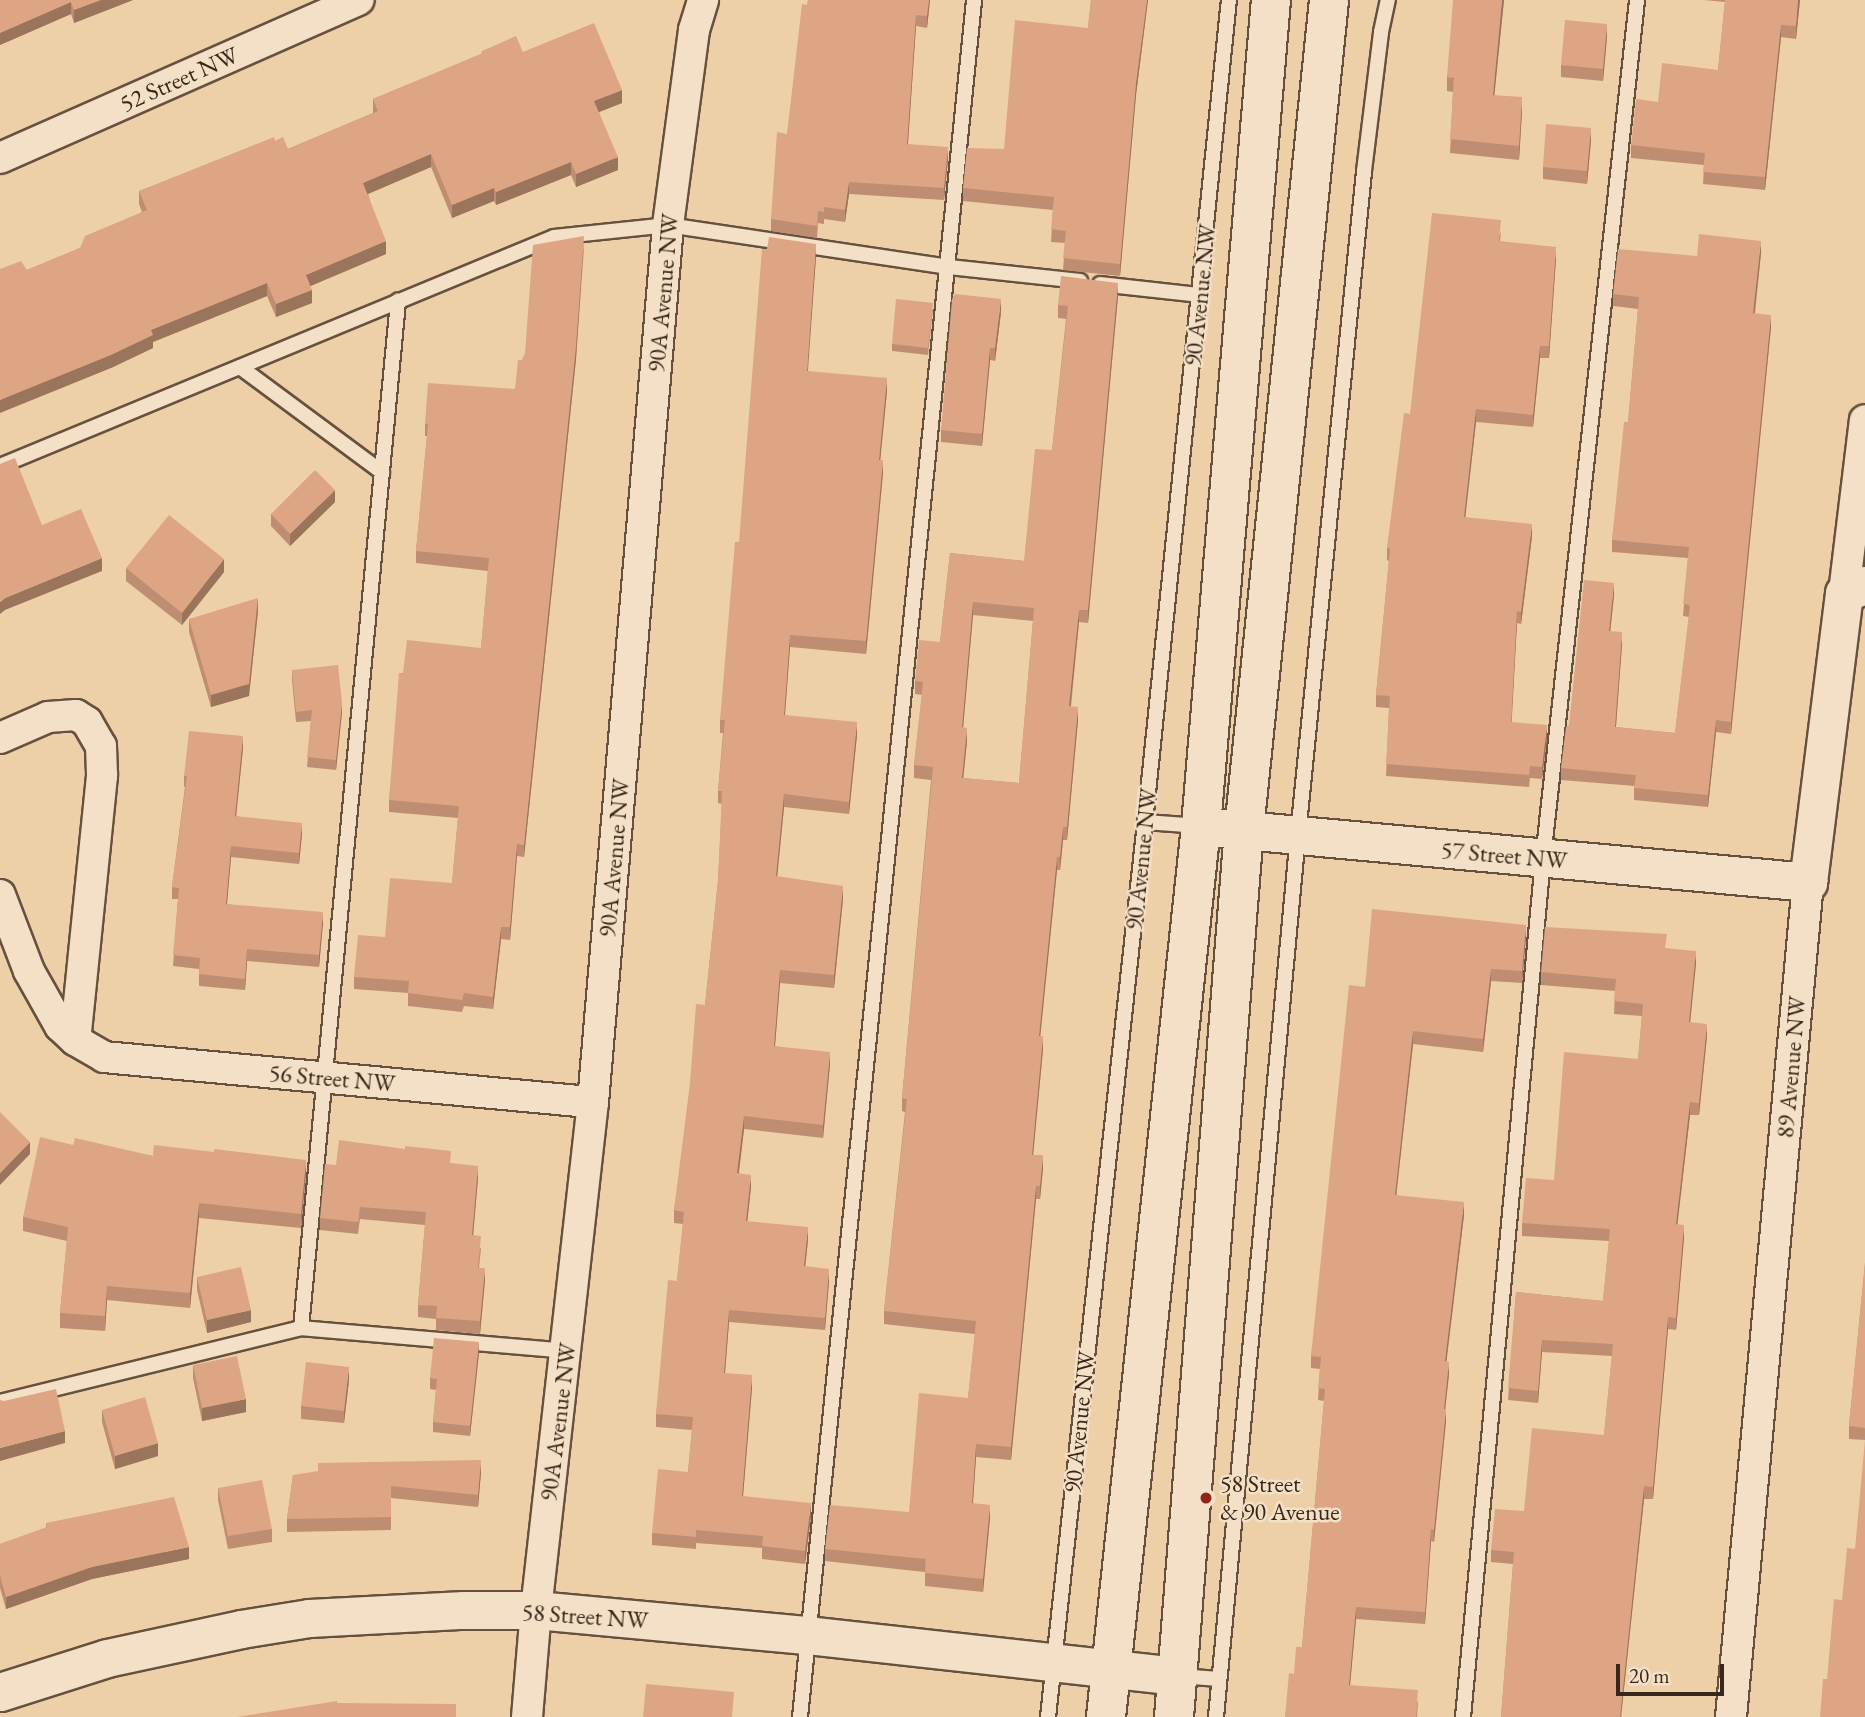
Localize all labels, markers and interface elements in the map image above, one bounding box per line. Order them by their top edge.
street label: 52 Street NW [115,40,243,118]
street label: 90A Avenue NW [642,212,684,374]
street label: 90 Avenue NW [1178,223,1222,367]
street label: 90A Avenue NW [593,777,635,939]
street label: 90 Avenue NW [1119,787,1163,931]
street label: 57 Street NW [1440,835,1568,875]
street label: 89 Avenue NW [1770,995,1812,1139]
street label: 56 Street NW [268,1058,396,1098]
street label: 90A Avenue NW [534,1341,582,1503]
street label: 90 Avenue NW [1057,1350,1101,1494]
place label: 58 Street & 90 Avenue [1220,1470,1340,1526]
marker: 58 Street & 90 Avenue [1198,1490,1214,1506]
street label: 58 Street NW [521,1597,649,1635]
scale bar [1620,1650,1728,1694]
text: 20 m [1629,1662,1670,1689]

